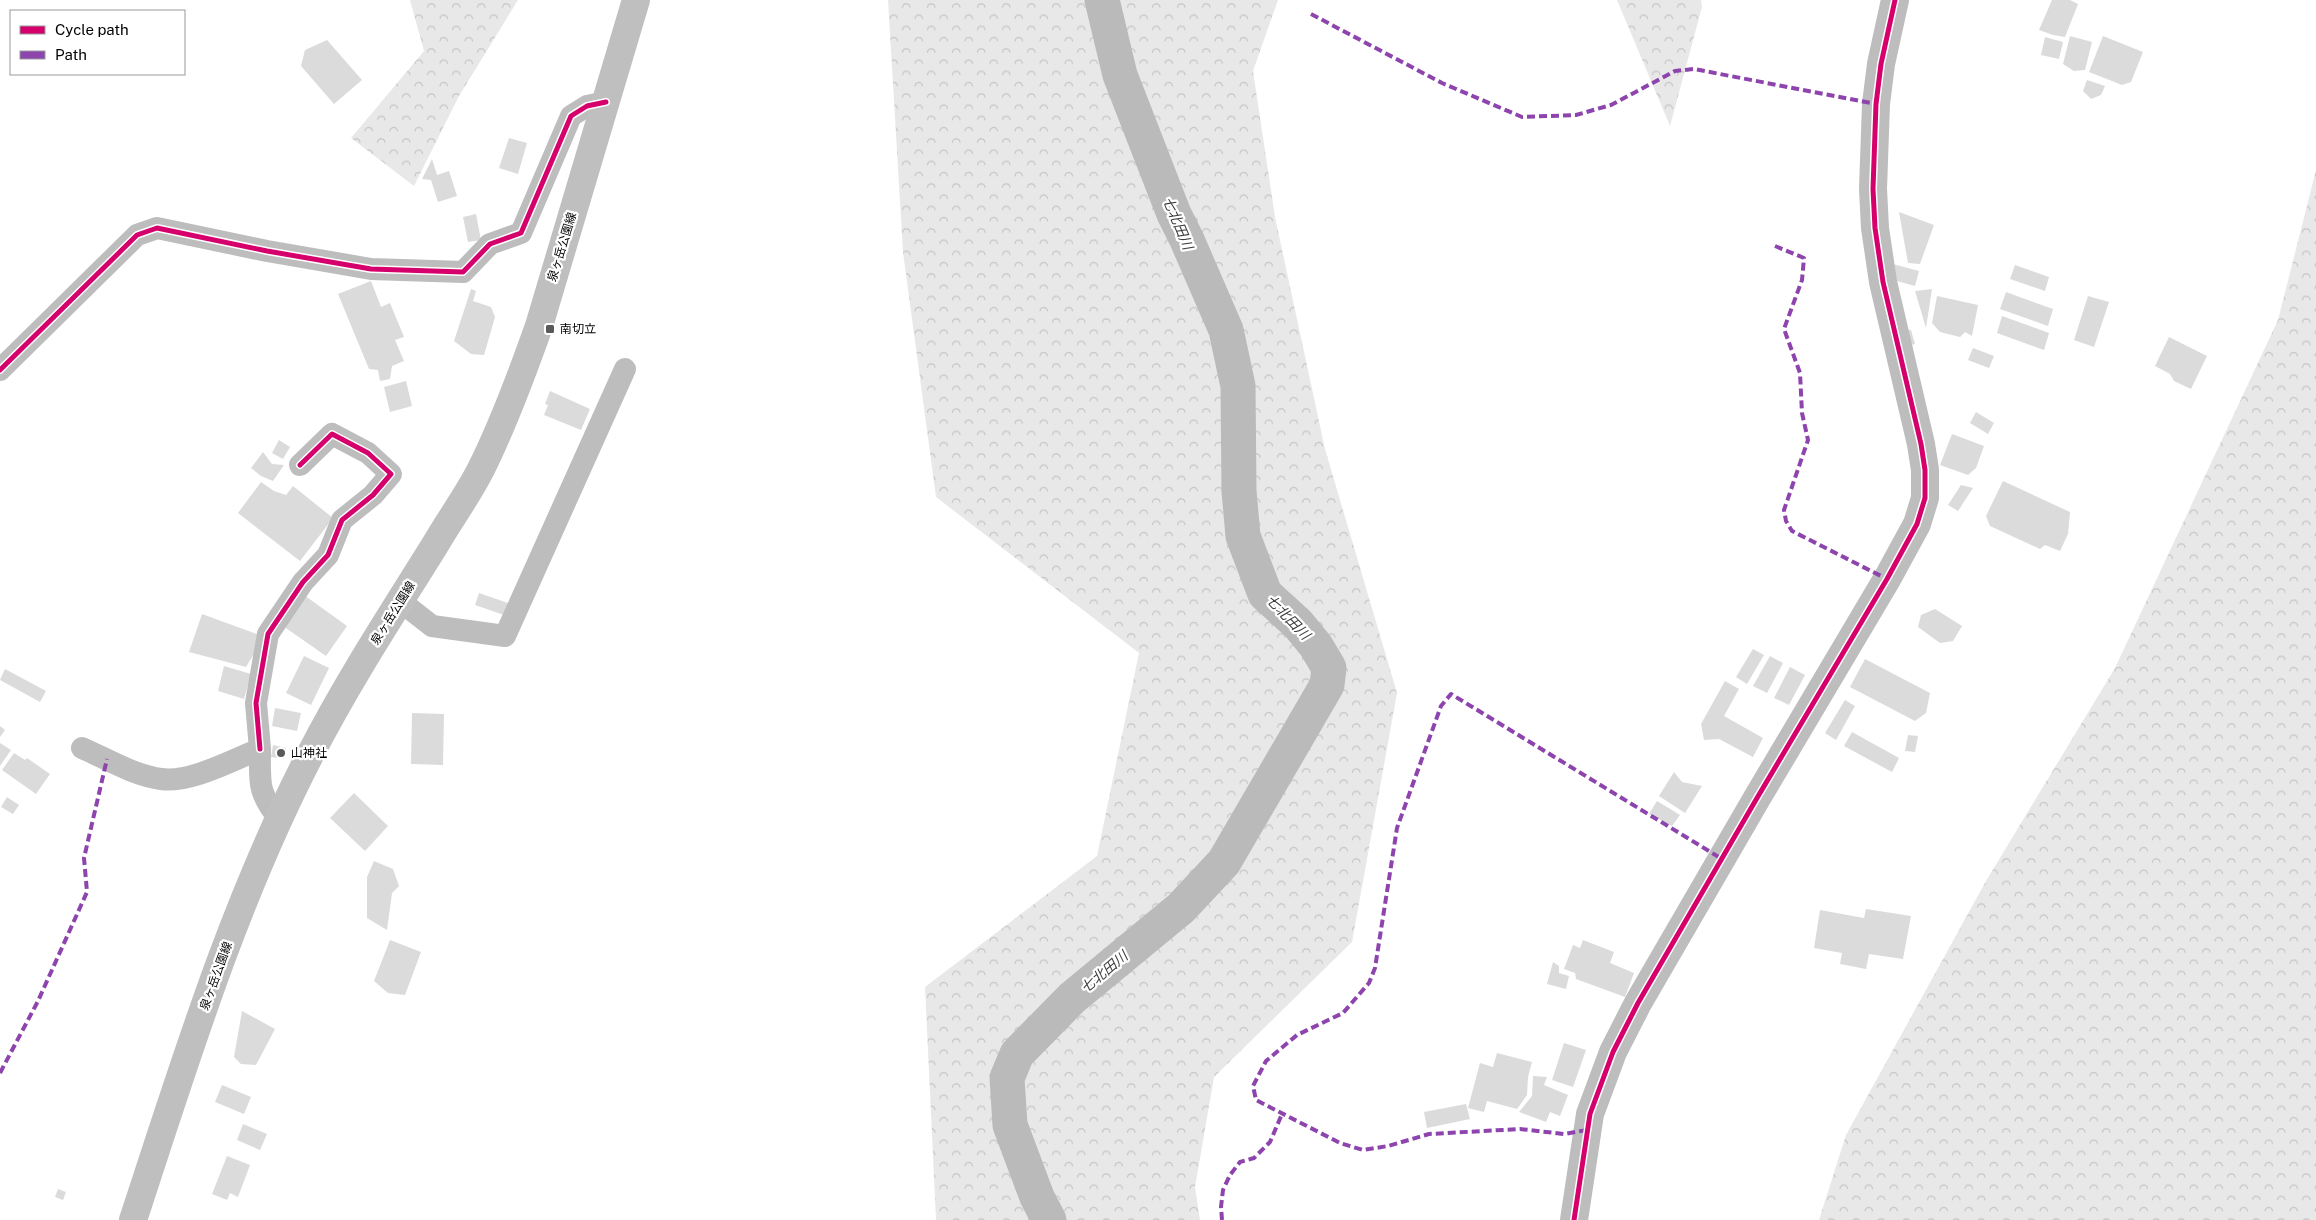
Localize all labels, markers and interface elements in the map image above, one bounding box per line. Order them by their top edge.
legend [10,10,185,75]
text: Cycle path [55,21,129,38]
text: Path [55,46,87,63]
water label: 七北田川 [1160,194,1197,254]
street label: 泉ヶ岳公園線 [545,211,579,283]
place label: 南切立 [560,322,596,336]
marker: 南切立 [544,323,556,335]
street label: 泉ヶ岳公園線 [368,579,418,647]
water label: 七北田川 [1263,591,1315,644]
place label: 山神社 [291,746,327,760]
marker: 山神社 [275,747,287,759]
street label: 泉ヶ岳公園線 [197,940,235,1012]
water label: 七北田川 [1077,947,1132,996]

